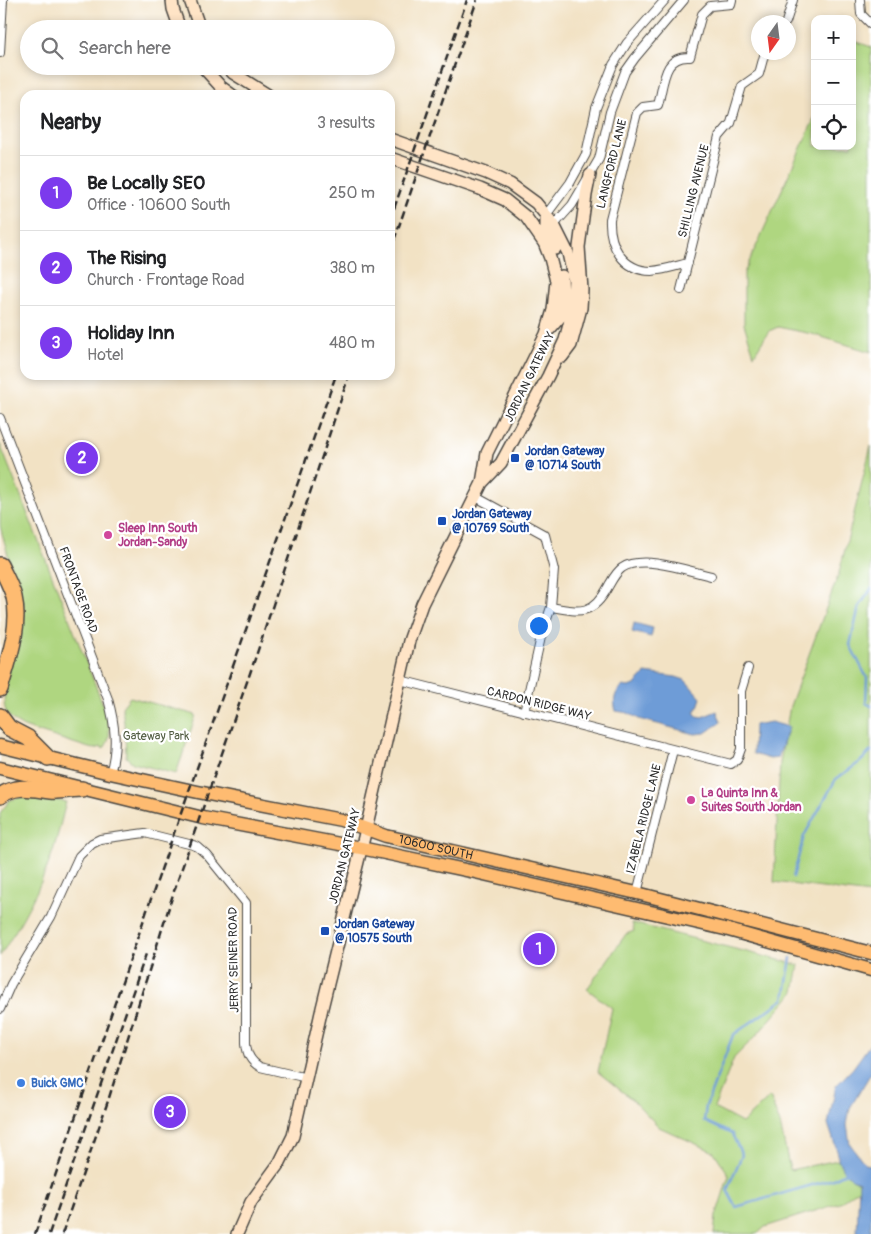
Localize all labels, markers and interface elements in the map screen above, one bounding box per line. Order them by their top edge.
north arrow [751,15,796,60]
map controls [811,15,856,150]
button: + [811,15,856,60]
search box [20,20,395,75]
icon: search [38,34,66,62]
text: Search here [78,36,171,60]
button: − [811,60,856,105]
button: locate [811,105,856,150]
text: Nearby [40,109,101,136]
text: 3 results [317,113,375,133]
street label: LANGFORD LANE [594,118,630,210]
street label: SHILLING AVENUE [675,143,713,239]
text: Be Locally SEO [87,171,205,195]
text: 1 [53,183,59,203]
text: 250 m [329,183,375,203]
text: Office · 10600 South [87,195,230,215]
text: The Rising [87,246,166,270]
text: 2 [52,258,60,278]
text: 380 m [329,258,375,278]
text: Church · Frontage Road [87,270,245,290]
text: Holiday Inn [87,321,174,345]
street label: JORDAN GATEWAY [502,330,558,424]
text: 3 [52,333,60,353]
text: 480 m [329,333,375,353]
text: Hotel [87,345,124,365]
pin: 2 [66,439,98,477]
place label: Jordan Gateway @ 10714 South [525,444,605,473]
marker: Jordan Gateway @ 10714 South [509,452,521,464]
place label: Jordan Gateway @ 10769 South [452,507,532,536]
marker: Jordan Gateway @ 10769 South [436,515,448,527]
place label: Sleep Inn South Jordan-Sandy [118,521,198,550]
marker: Sleep Inn South Jordan-Sandy [102,529,114,541]
street label: FRONTAGE ROAD [55,545,101,636]
your location [526,613,552,639]
street label: CARDON RIDGE WAY [485,684,593,724]
park label: Gateway Park [123,729,189,744]
street label: IZABELA RIDGE LANE [623,762,665,876]
place label: La Quinta Inn & Suites South Jordan [701,786,802,815]
marker: La Quinta Inn & Suites South Jordan [685,794,697,806]
street label: JORDAN GATEWAY [326,806,364,906]
street label: 10600 SOUTH [397,832,475,863]
street label: JERRY SEINER ROAD [226,906,242,1013]
place label: Jordan Gateway @ 10575 South [335,917,415,946]
marker: Jordan Gateway @ 10575 South [319,925,331,937]
pin: 1 [523,930,555,968]
place label: Buick GMC [31,1076,84,1091]
marker: Buick GMC [15,1077,27,1089]
pin: 3 [154,1093,186,1131]

